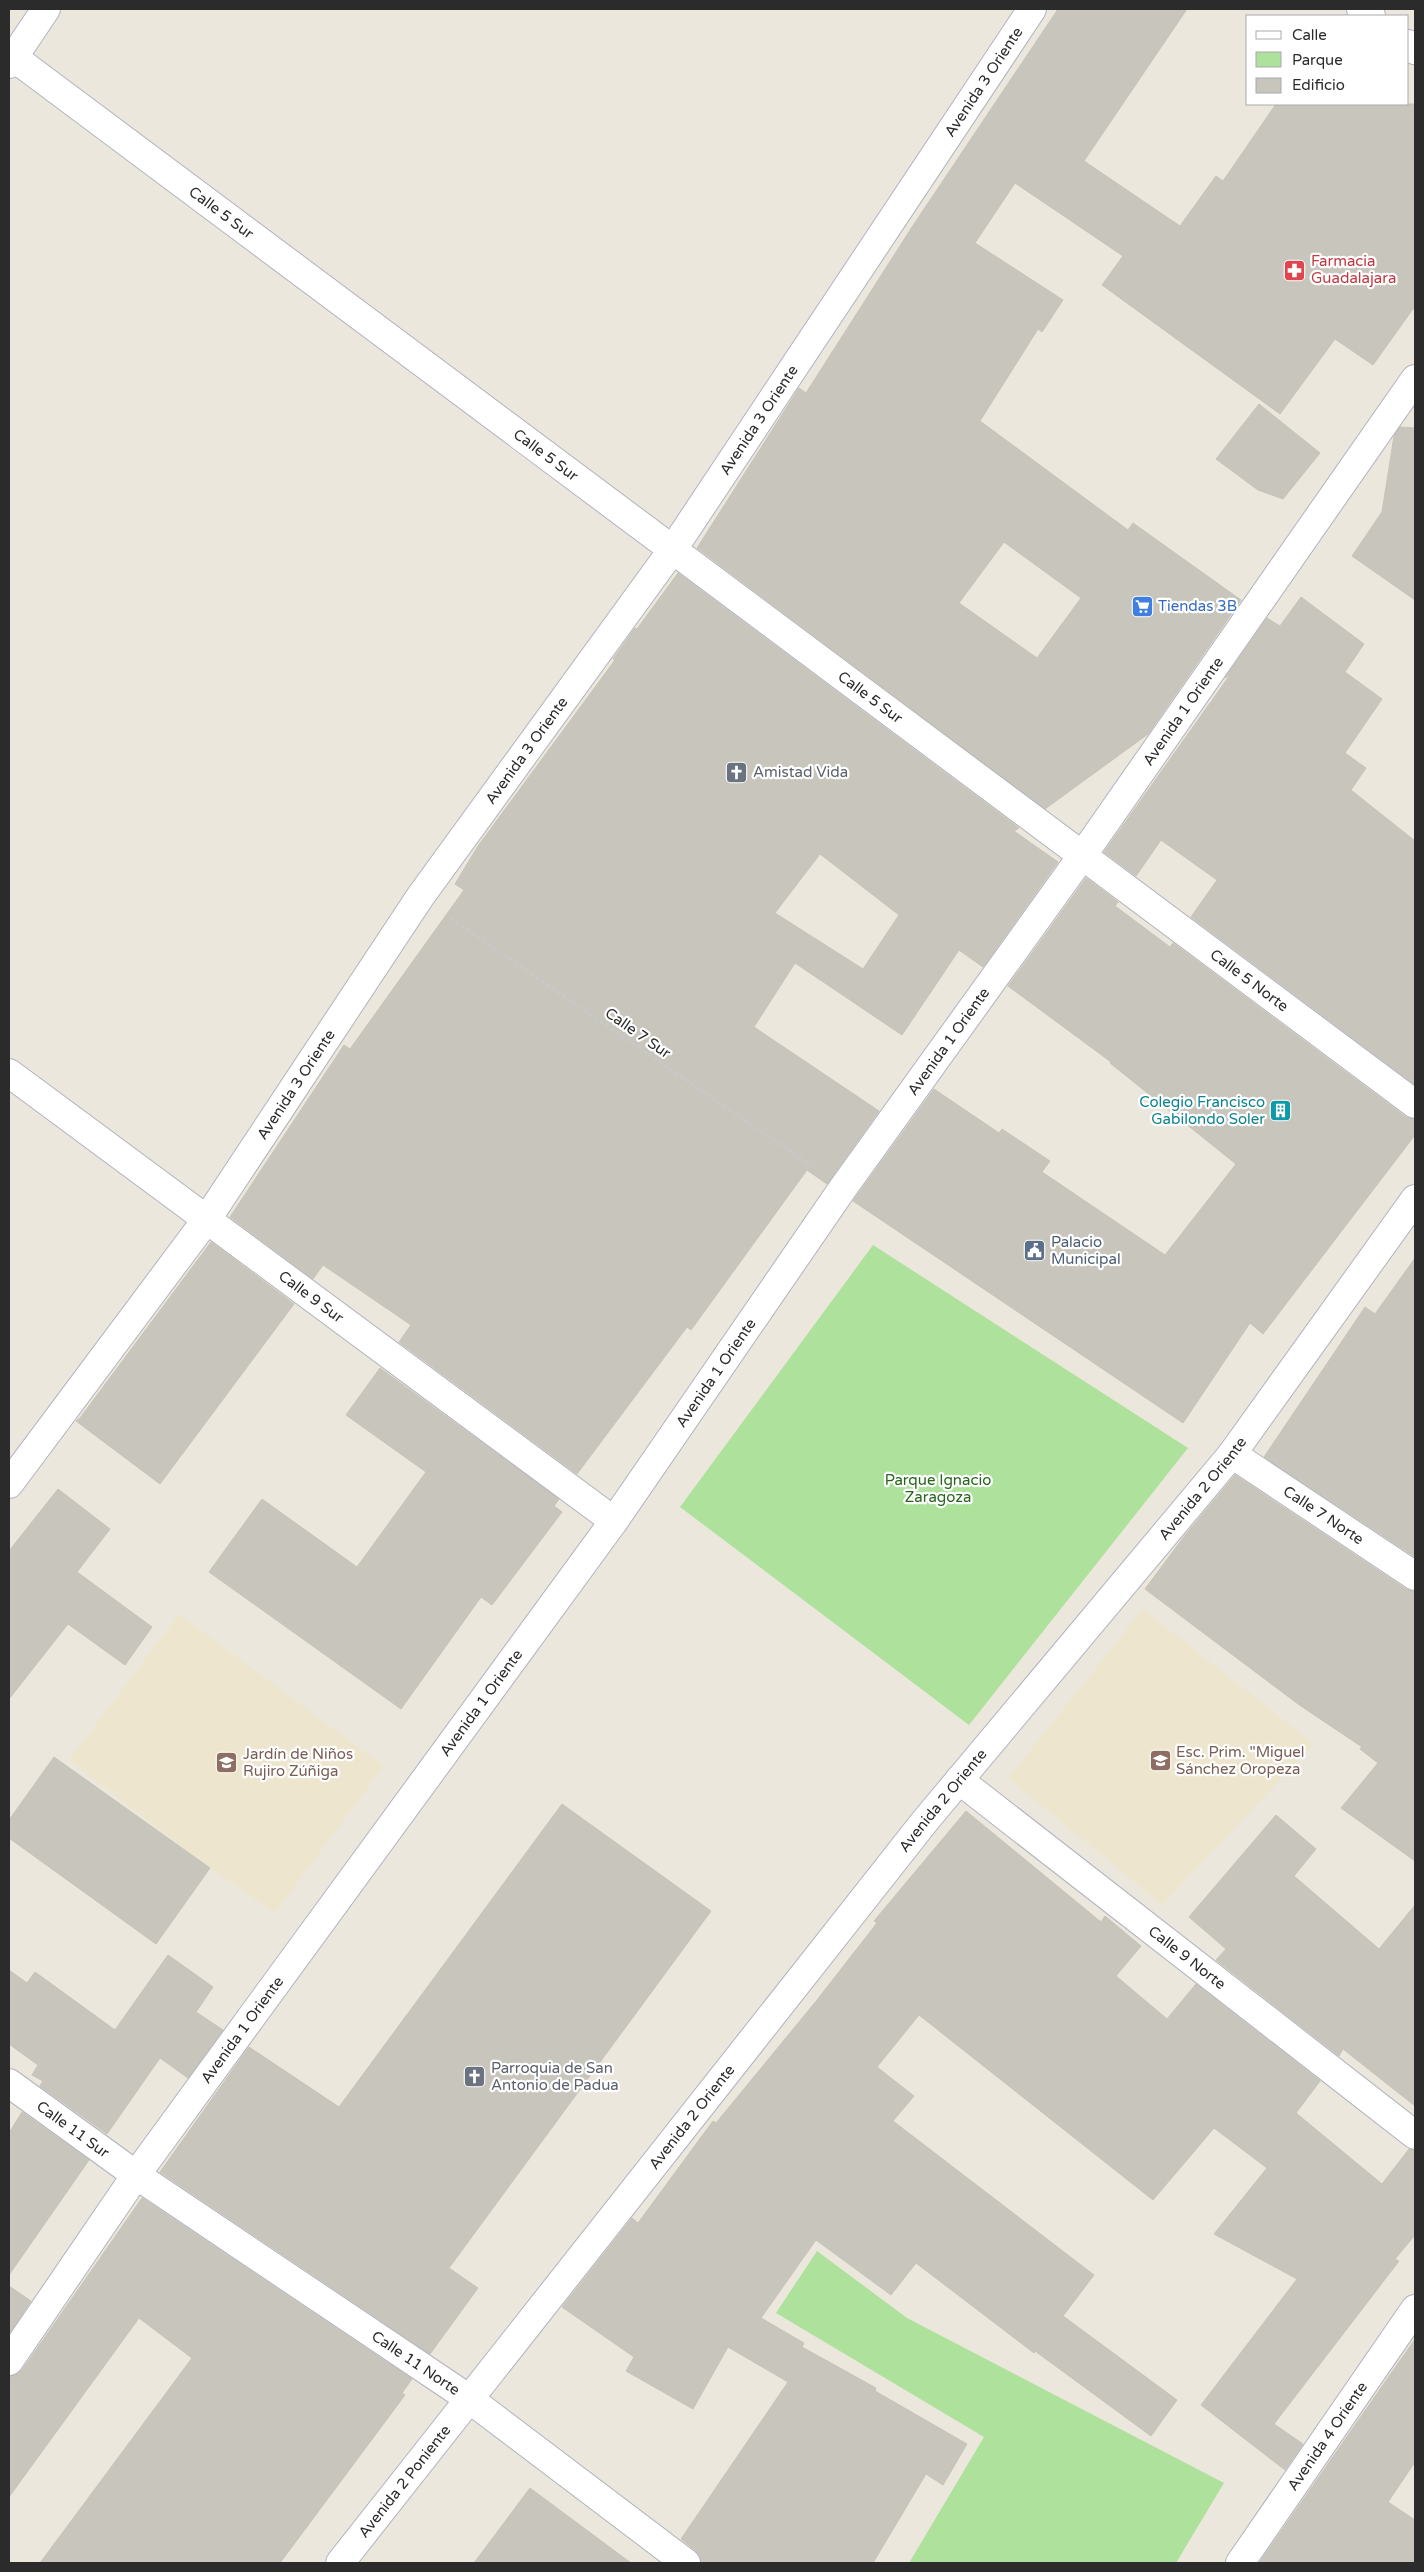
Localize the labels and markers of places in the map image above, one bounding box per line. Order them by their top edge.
place label: Farmacia Guadalajara [1311,252,1396,287]
pharmacy icon: Farmacia Guadalajara [1283,258,1307,282]
supermarket icon: Tiendas 3B [1130,594,1154,618]
place label: Tiendas 3B [1158,597,1237,615]
church icon: Amistad Vida [725,760,749,784]
place label: Amistad Vida [753,763,848,781]
place label: Colegio Francisco Gabilondo Soler [1139,1093,1265,1128]
building icon: Colegio Francisco Gabilondo Soler [1269,1099,1293,1123]
place label: Palacio Municipal [1051,1233,1121,1268]
public building icon: Palacio Municipal [1023,1239,1047,1263]
place label: Esc. Prim. "Miguel Sánchez Oropeza [1176,1743,1305,1778]
place label: Jardín de Niños Rujiro Zúñiga [243,1745,353,1780]
school or university icon: Esc. Prim. "Miguel Sánchez Oropeza [1148,1749,1172,1773]
school or university icon: Jardín de Niños Rujiro Zúñiga [215,1751,239,1775]
place label: Parroquia de San Antonio de Padua [491,2059,619,2094]
church icon: Parroquia de San Antonio de Padua [463,2065,487,2089]

